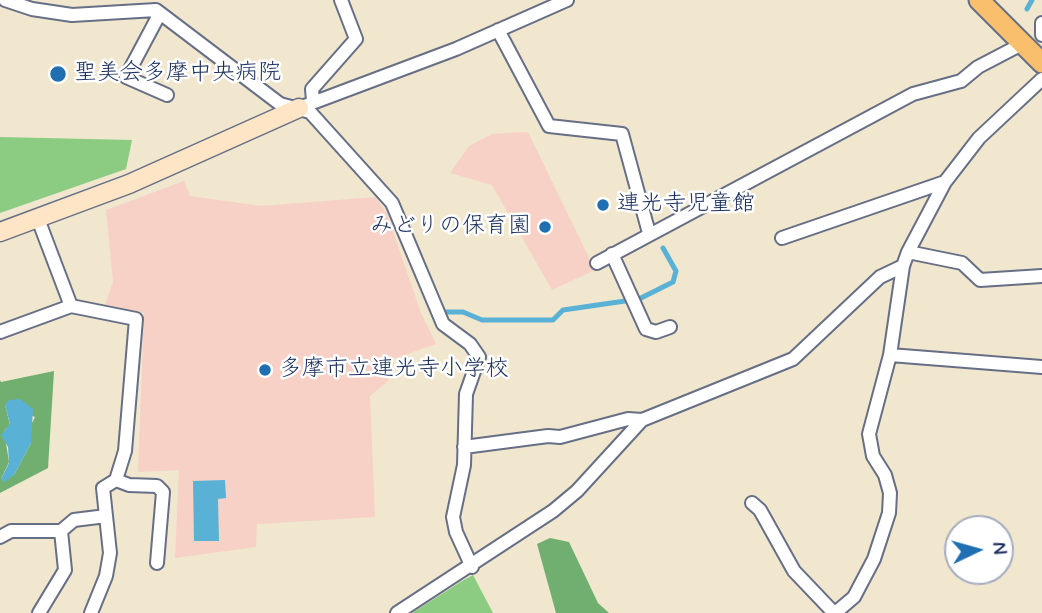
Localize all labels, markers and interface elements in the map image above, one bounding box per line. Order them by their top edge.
place label: 聖美会多摩中央病院 [74,60,281,88]
marker: 聖美会多摩中央病院 [48,64,68,84]
place label: 連光寺児童館 [617,191,755,219]
marker: 連光寺児童館 [595,197,611,213]
place label: みどりの保育園 [370,213,531,241]
marker: みどりの保育園 [537,219,553,235]
place label: 多摩市立連光寺小学校 [279,356,509,384]
marker: 多摩市立連光寺小学校 [257,362,273,378]
north arrow [944,515,1014,585]
text: N [985,541,1011,556]

